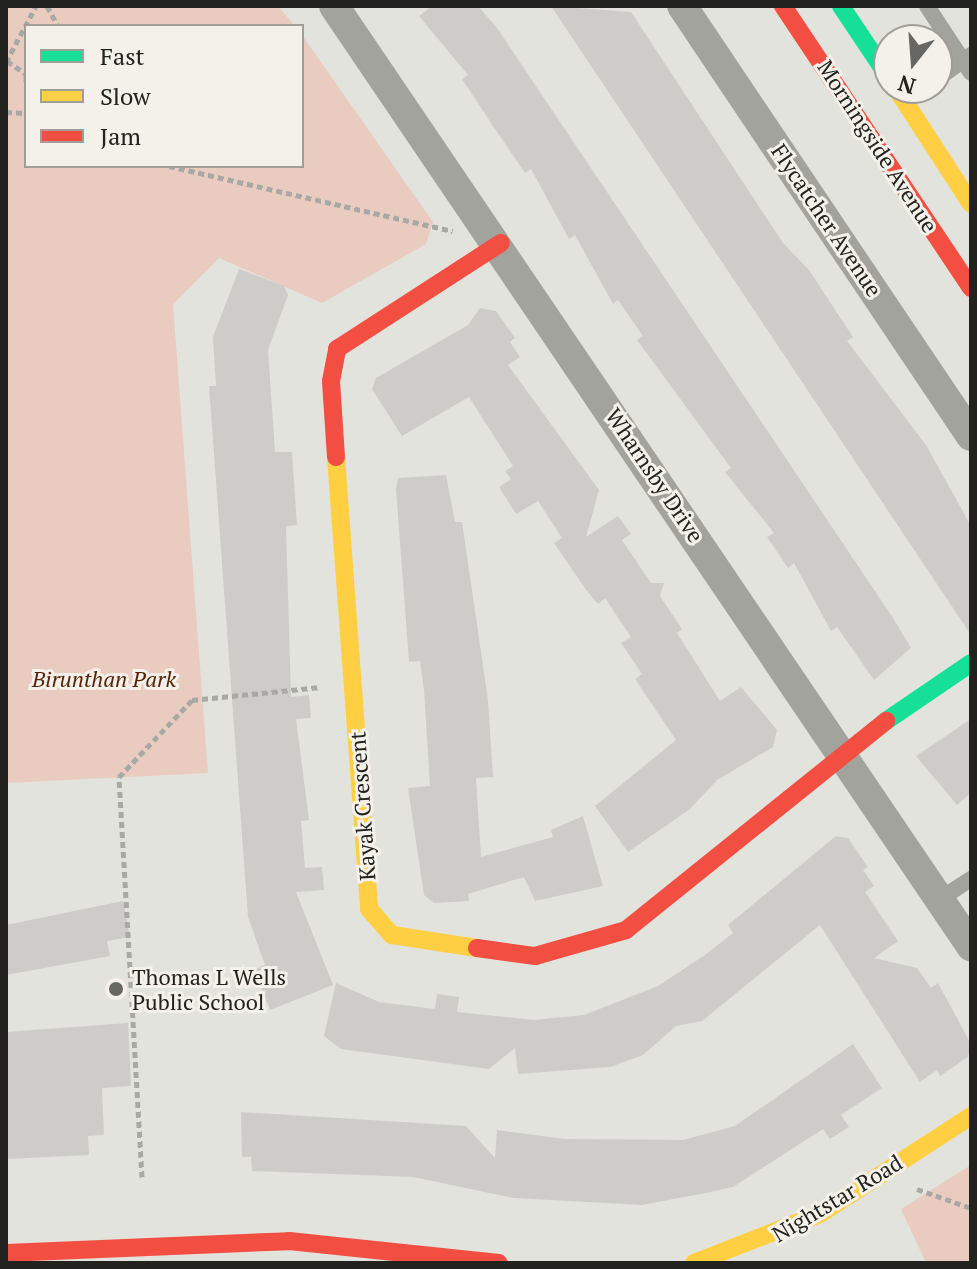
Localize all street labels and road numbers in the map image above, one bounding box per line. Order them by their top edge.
street label: Morningside Avenue [812,55,944,237]
street label: Flycatcher Avenue [766,138,888,302]
street label: Wharnsby Drive [600,403,710,547]
street label: Kayak Crescent [344,730,380,882]
street label: Nightstar Road [767,1149,907,1247]

